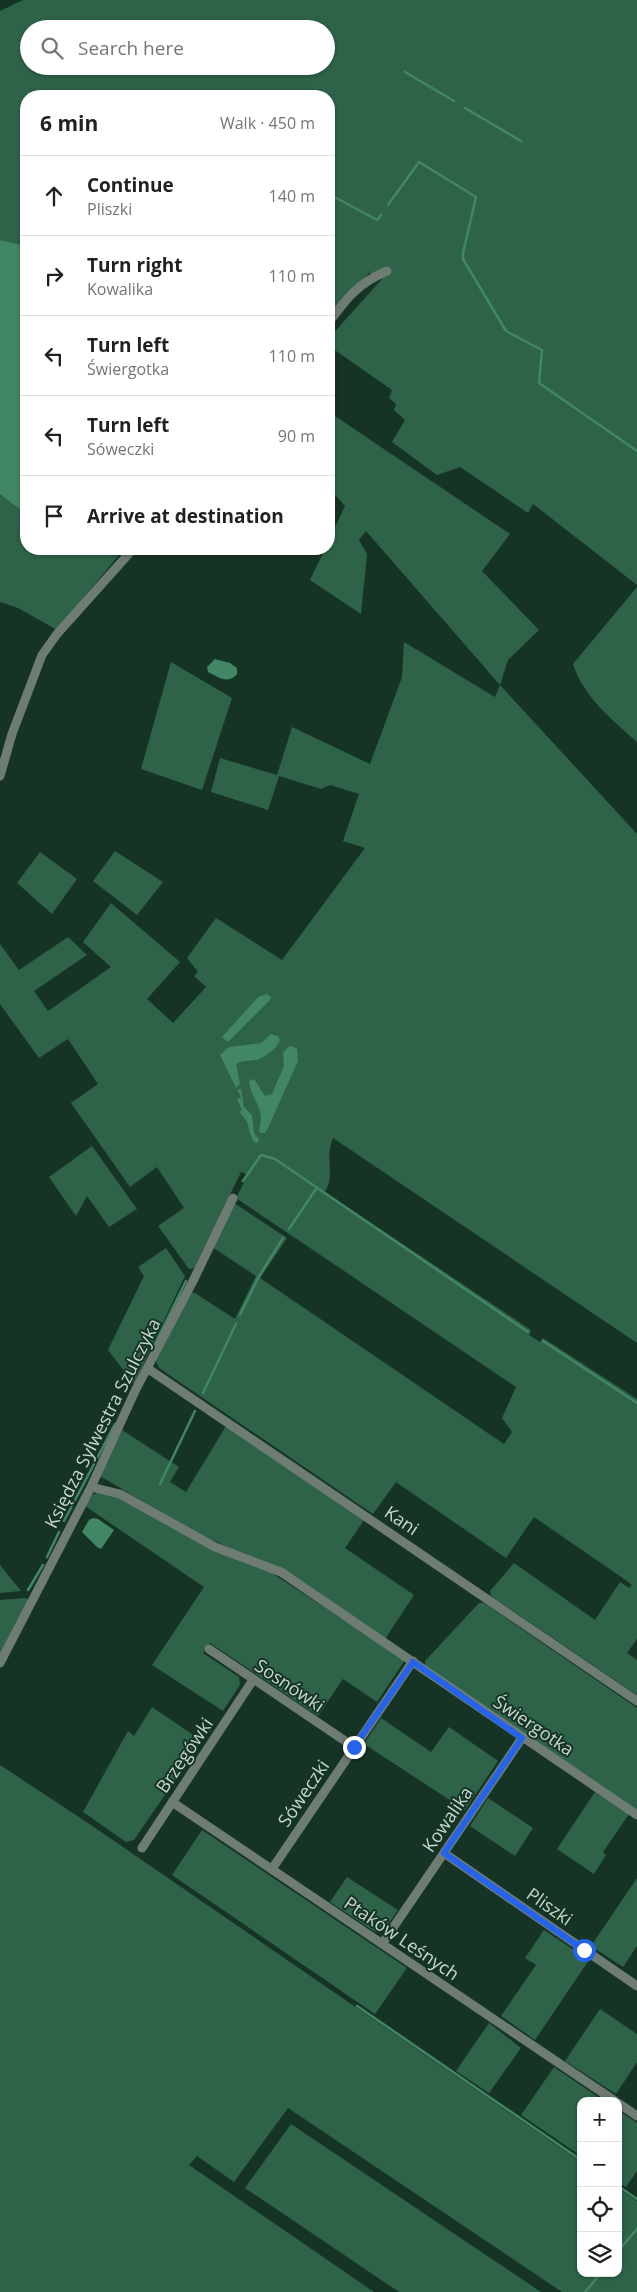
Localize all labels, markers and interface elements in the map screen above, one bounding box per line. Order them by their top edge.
search box [20,20,335,75]
icon: search [38,34,66,62]
text: Search here [78,35,184,61]
text: 6 min [40,109,98,137]
text: Walk · 450 m [220,112,315,134]
text: Continue [87,172,174,198]
icon: ahead [40,182,68,210]
text: 140 m [269,185,315,207]
text: Pliszki [87,198,132,220]
text: Turn right [87,252,182,278]
icon: right [40,262,68,290]
text: 110 m [269,265,315,287]
text: Kowalika [87,278,153,300]
text: Turn left [87,332,169,358]
icon: left [40,342,68,370]
text: 110 m [269,345,315,367]
text: Świergotka [87,358,169,380]
text: Turn left [87,412,169,438]
icon: left [40,422,68,450]
text: 90 m [278,425,315,447]
text: Sóweczki [87,438,154,460]
icon: arrive [40,502,68,530]
text: Arrive at destination [87,503,284,529]
street label: Księdza Sylwestra Szulczyka [39,1314,165,1532]
street label: Kani [380,1500,424,1540]
street label: Sosnówki [251,1653,329,1717]
street label: Świergotka [489,1689,579,1761]
street label: Brzegówki [150,1713,218,1797]
route end [343,1736,366,1759]
street label: Sóweczki [272,1755,334,1831]
street label: Kowalika [416,1781,478,1857]
street label: Pliszki [522,1882,578,1930]
street label: Ptaków Leśnych [340,1891,464,1985]
route start [573,1939,596,1962]
map controls [577,2097,622,2277]
button: + [577,2097,622,2142]
button: − [577,2142,622,2187]
button: locate [577,2187,622,2232]
button: layers [577,2232,622,2277]

